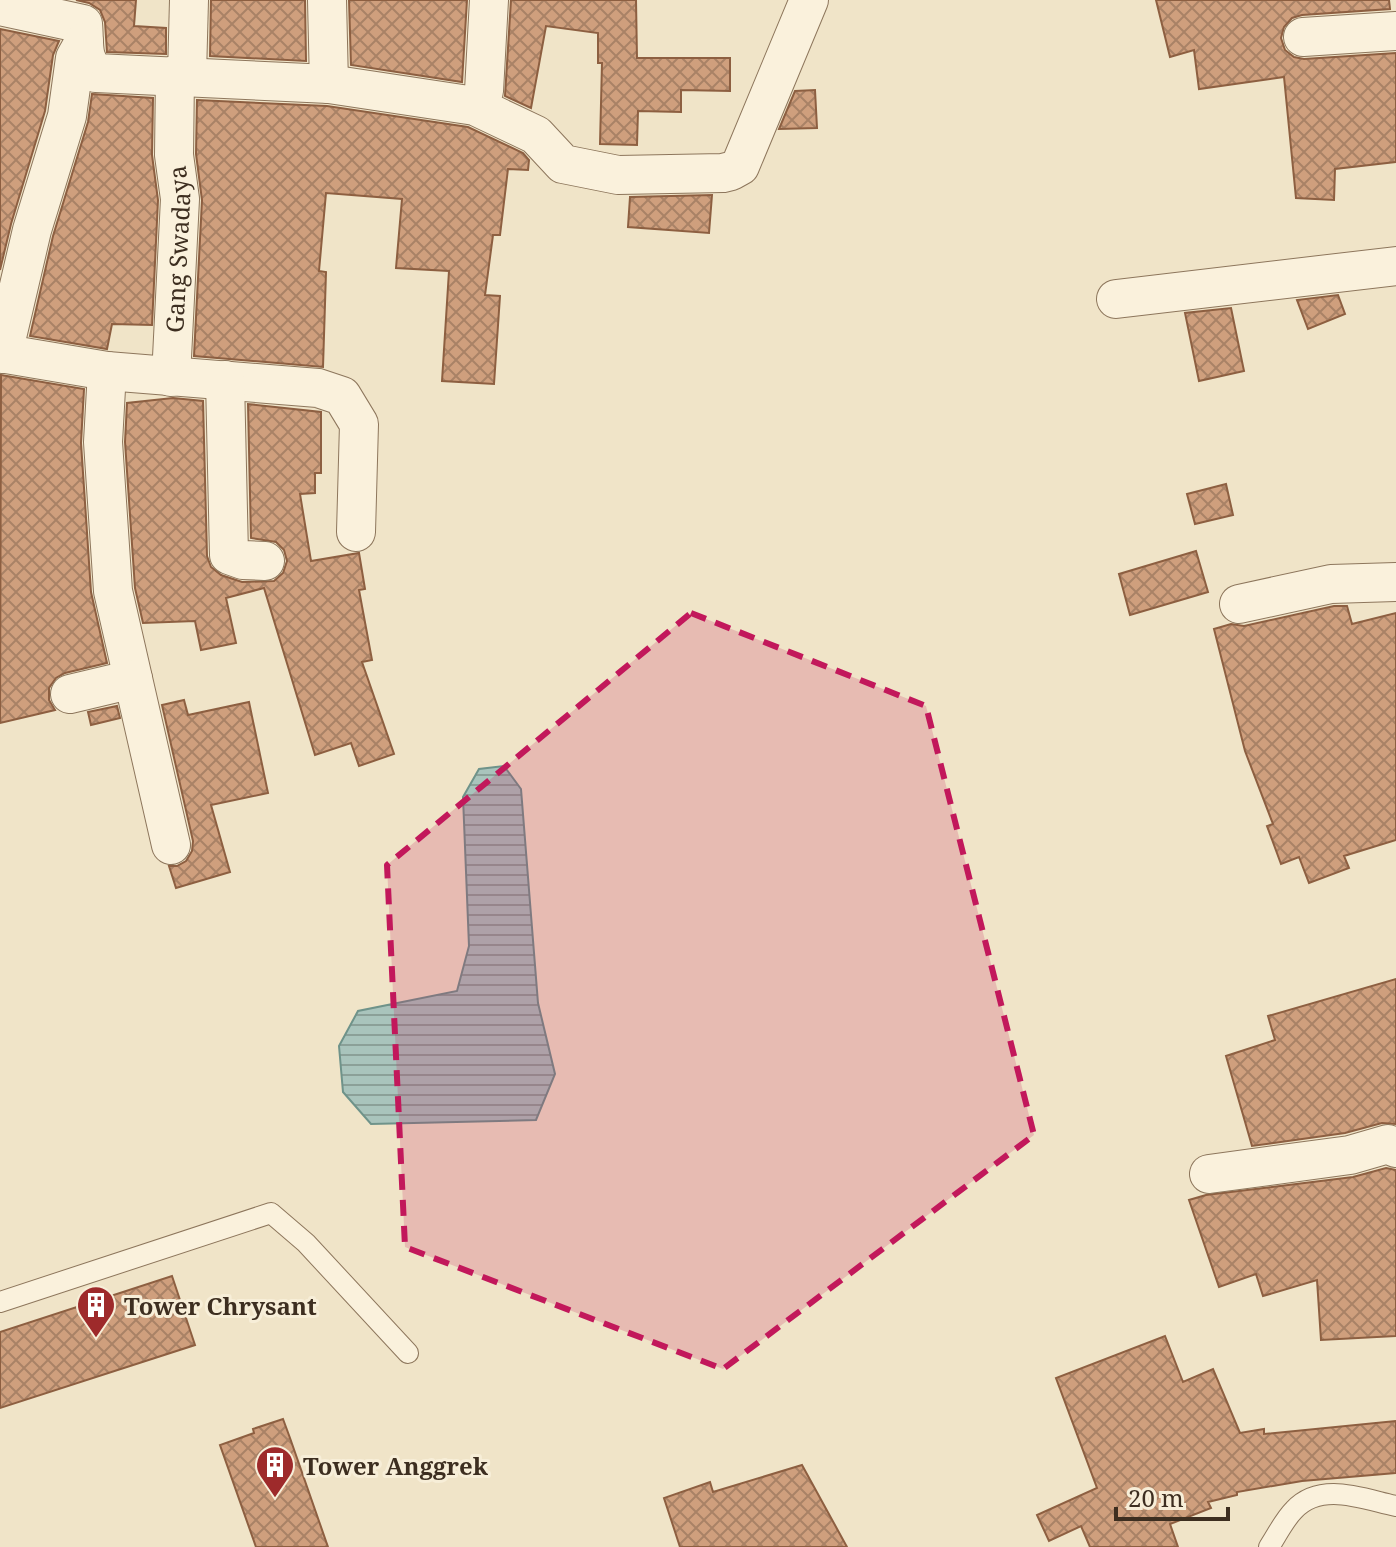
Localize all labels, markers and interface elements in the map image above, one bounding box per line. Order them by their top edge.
street label: Gang Swadaya [157,164,197,334]
building icon: Tower Chrysant [75,1284,117,1339]
place label: Tower Chrysant [124,1289,317,1322]
building icon: Tower Anggrek [254,1444,296,1499]
place label: Tower Anggrek [303,1449,489,1482]
scale bar [1116,1471,1228,1521]
text: 20 m [1128,1481,1184,1514]

